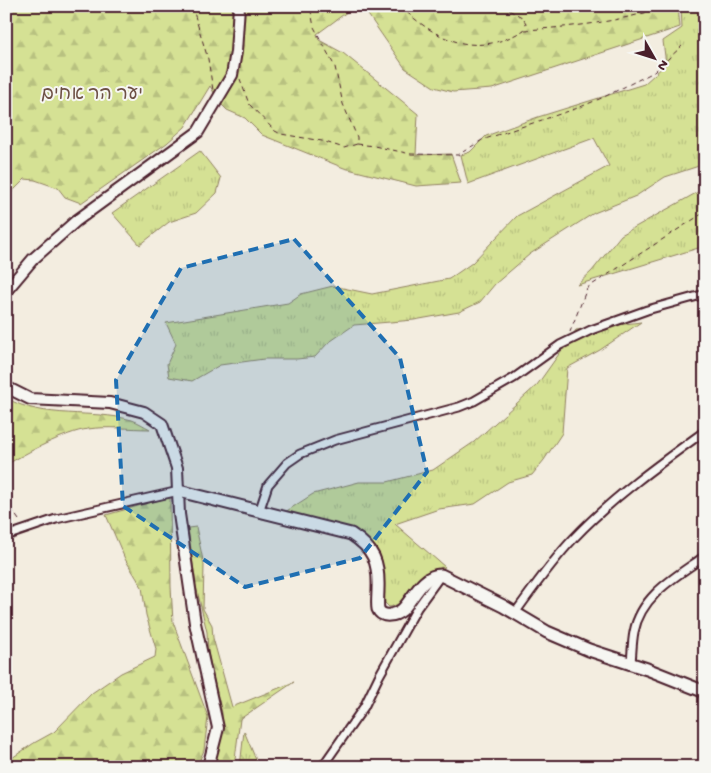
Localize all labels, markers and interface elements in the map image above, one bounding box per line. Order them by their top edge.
north arrow [628,32,678,82]
text: N [653,56,672,74]
park label: יער הר אחים [41,84,143,107]

